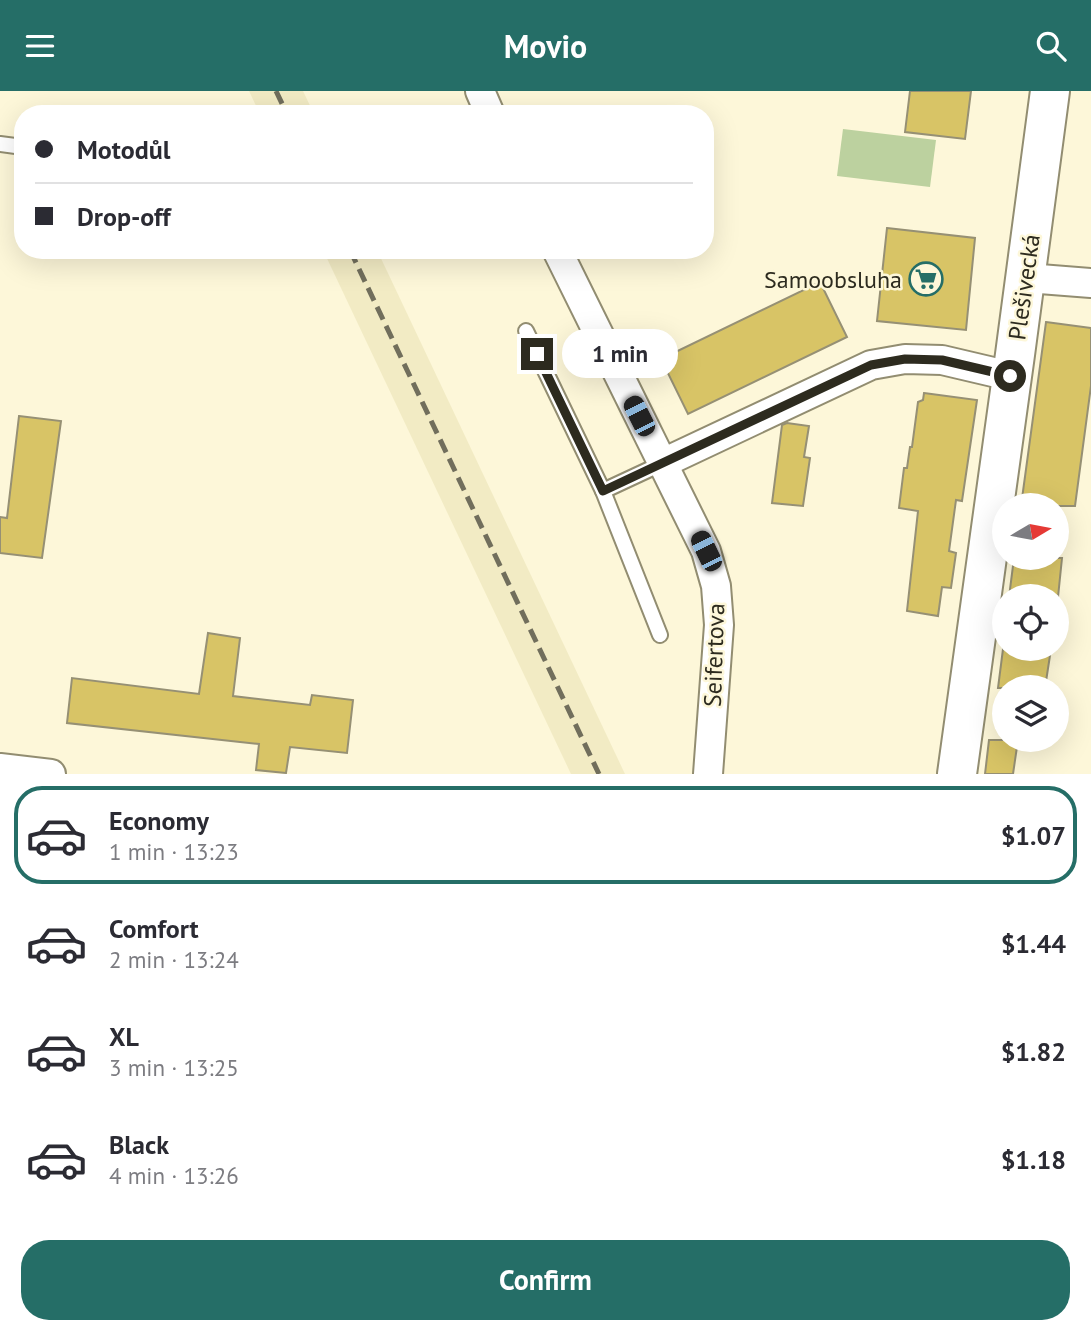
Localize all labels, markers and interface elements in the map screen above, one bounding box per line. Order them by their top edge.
text: Movio [504,25,587,67]
icon: menu [21,27,59,65]
icon: search [1032,27,1070,65]
text: Motodůl [77,133,170,166]
text: Drop-off [77,200,171,233]
street label: Plešivecká [1001,232,1047,342]
supermarket icon: Samoobsluha [907,260,945,298]
place label: Samoobsluha [764,264,902,295]
callout: 1 min [562,329,677,379]
route end [521,338,553,370]
text: 1 min [592,339,648,368]
route start [994,360,1026,392]
car [621,393,658,439]
north arrow [992,493,1069,571]
map controls [992,493,1069,752]
car [688,528,725,574]
button: locate [992,584,1069,661]
street label: Seifertova [697,603,731,707]
button: layers [992,675,1069,752]
icon: car [25,804,88,867]
text: Economy [109,804,209,837]
text: $1.07 [1001,819,1066,852]
text: 1 min · 13:23 [109,837,239,866]
icon: car [25,912,88,975]
text: Comfort [109,912,199,945]
text: $1.44 [1001,927,1066,960]
text: 2 min · 13:24 [109,945,239,974]
icon: car [25,1020,88,1083]
text: XL [109,1020,139,1053]
text: $1.82 [1001,1035,1066,1068]
text: 3 min · 13:25 [109,1053,239,1082]
icon: car [25,1128,88,1191]
text: Black [109,1128,169,1161]
text: $1.18 [1001,1143,1066,1176]
text: 4 min · 13:26 [109,1161,239,1190]
button: Confirm [21,1240,1070,1320]

